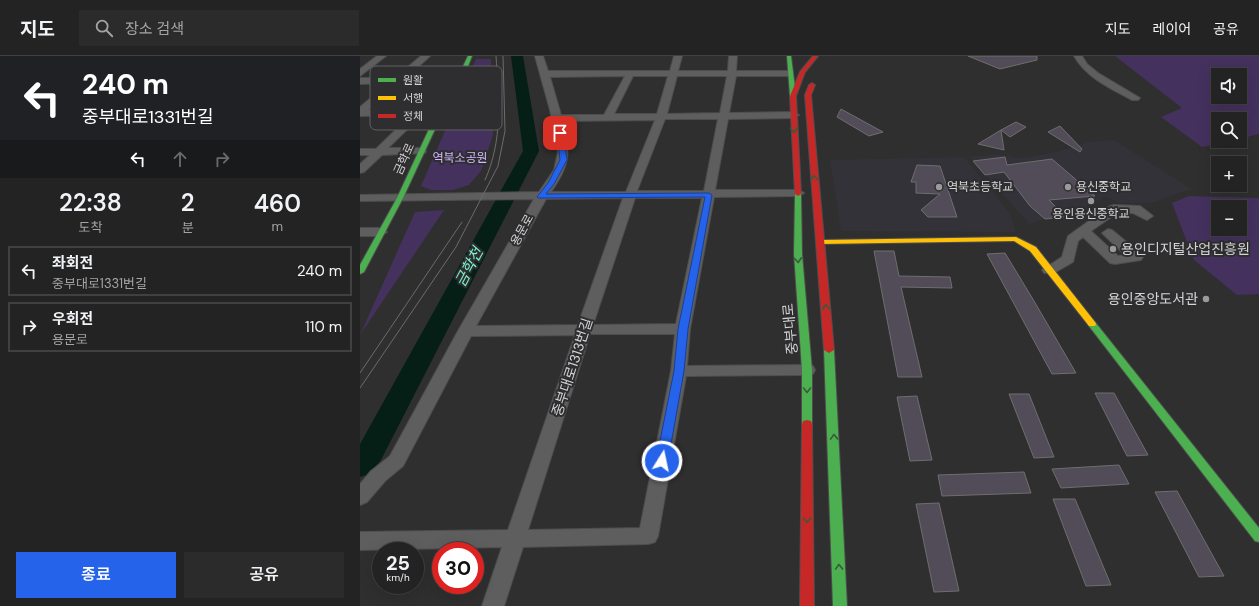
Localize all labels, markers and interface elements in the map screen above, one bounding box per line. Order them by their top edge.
search box [79,10,359,46]
text: 지도 [20,17,55,42]
icon: search [93,17,115,39]
text: 장소 검색 [125,19,184,39]
text: 지도 [1105,20,1131,38]
text: 레이어 [1153,20,1191,38]
text: 공유 [1213,20,1239,38]
text: 240 m [82,66,169,103]
legend [370,66,502,130]
map controls [1211,68,1247,236]
button: sound [1211,68,1247,104]
icon: left [16,72,68,124]
text: 원활 [403,73,423,87]
text: 서행 [403,91,423,105]
text: 중부대로1331번길 [82,105,214,129]
text: 정체 [403,109,423,123]
button: search [1211,112,1247,148]
pin [543,116,577,150]
icon: arrive [549,122,571,144]
one-way arrow [790,127,799,133]
street label: 금학로 [390,141,418,177]
icon: left [127,148,149,170]
icon: ahead [169,148,191,170]
icon: right [211,148,233,170]
park label: 역북소공원 [432,150,488,166]
button: + [1211,156,1247,192]
one-way arrow [810,175,819,181]
place label: 역북초등학교 [947,179,1013,195]
place label: 용신중학교 [1076,179,1131,195]
marker: 역북초등학교 [934,182,944,192]
marker: 용신중학교 [1063,182,1073,192]
text: 22:38 [59,187,122,218]
text: 2 [181,187,195,218]
text: 460 [254,188,301,219]
marker: 용인용신중학교 [1086,196,1096,206]
button: − [1211,200,1247,236]
place label: 용인용신중학교 [1052,206,1130,222]
street label: 용문로 [507,212,537,248]
text: m [272,218,283,235]
text: 도착 [78,219,102,236]
text: 분 [182,219,194,236]
place label: 용인디지털산업진흥원 [1121,240,1250,258]
water label: 금학천 [450,242,489,290]
marker: 용인디지털산업진흥원 [1108,244,1118,254]
text: 좌회전 [52,253,93,273]
one-way arrow [794,257,803,263]
icon: left [18,260,40,282]
text: 240 m [297,261,342,281]
text: 중부대로1331번길 [52,275,147,292]
place label: 용인중앙도서관 [1108,290,1198,308]
marker: 용인중앙도서관 [1201,294,1211,304]
street label: 중부대로 [779,302,801,355]
one-way arrow [821,304,830,310]
text: 우회전 [52,309,93,329]
icon: right [18,316,40,338]
street label: 중부대로1313번길 [548,316,596,418]
text: 110 m [305,317,342,337]
text: 용문로 [52,331,88,348]
one-way arrow [803,387,811,393]
one-way arrow [829,434,838,440]
position arrow [641,440,683,482]
one-way arrow [803,517,811,523]
speed limit sign: 30 [432,542,484,594]
text: 25 [386,550,410,576]
button: 종료 [16,552,176,598]
button: 공유 [184,552,344,598]
one-way arrow [835,564,843,570]
text: km/h [386,571,410,584]

